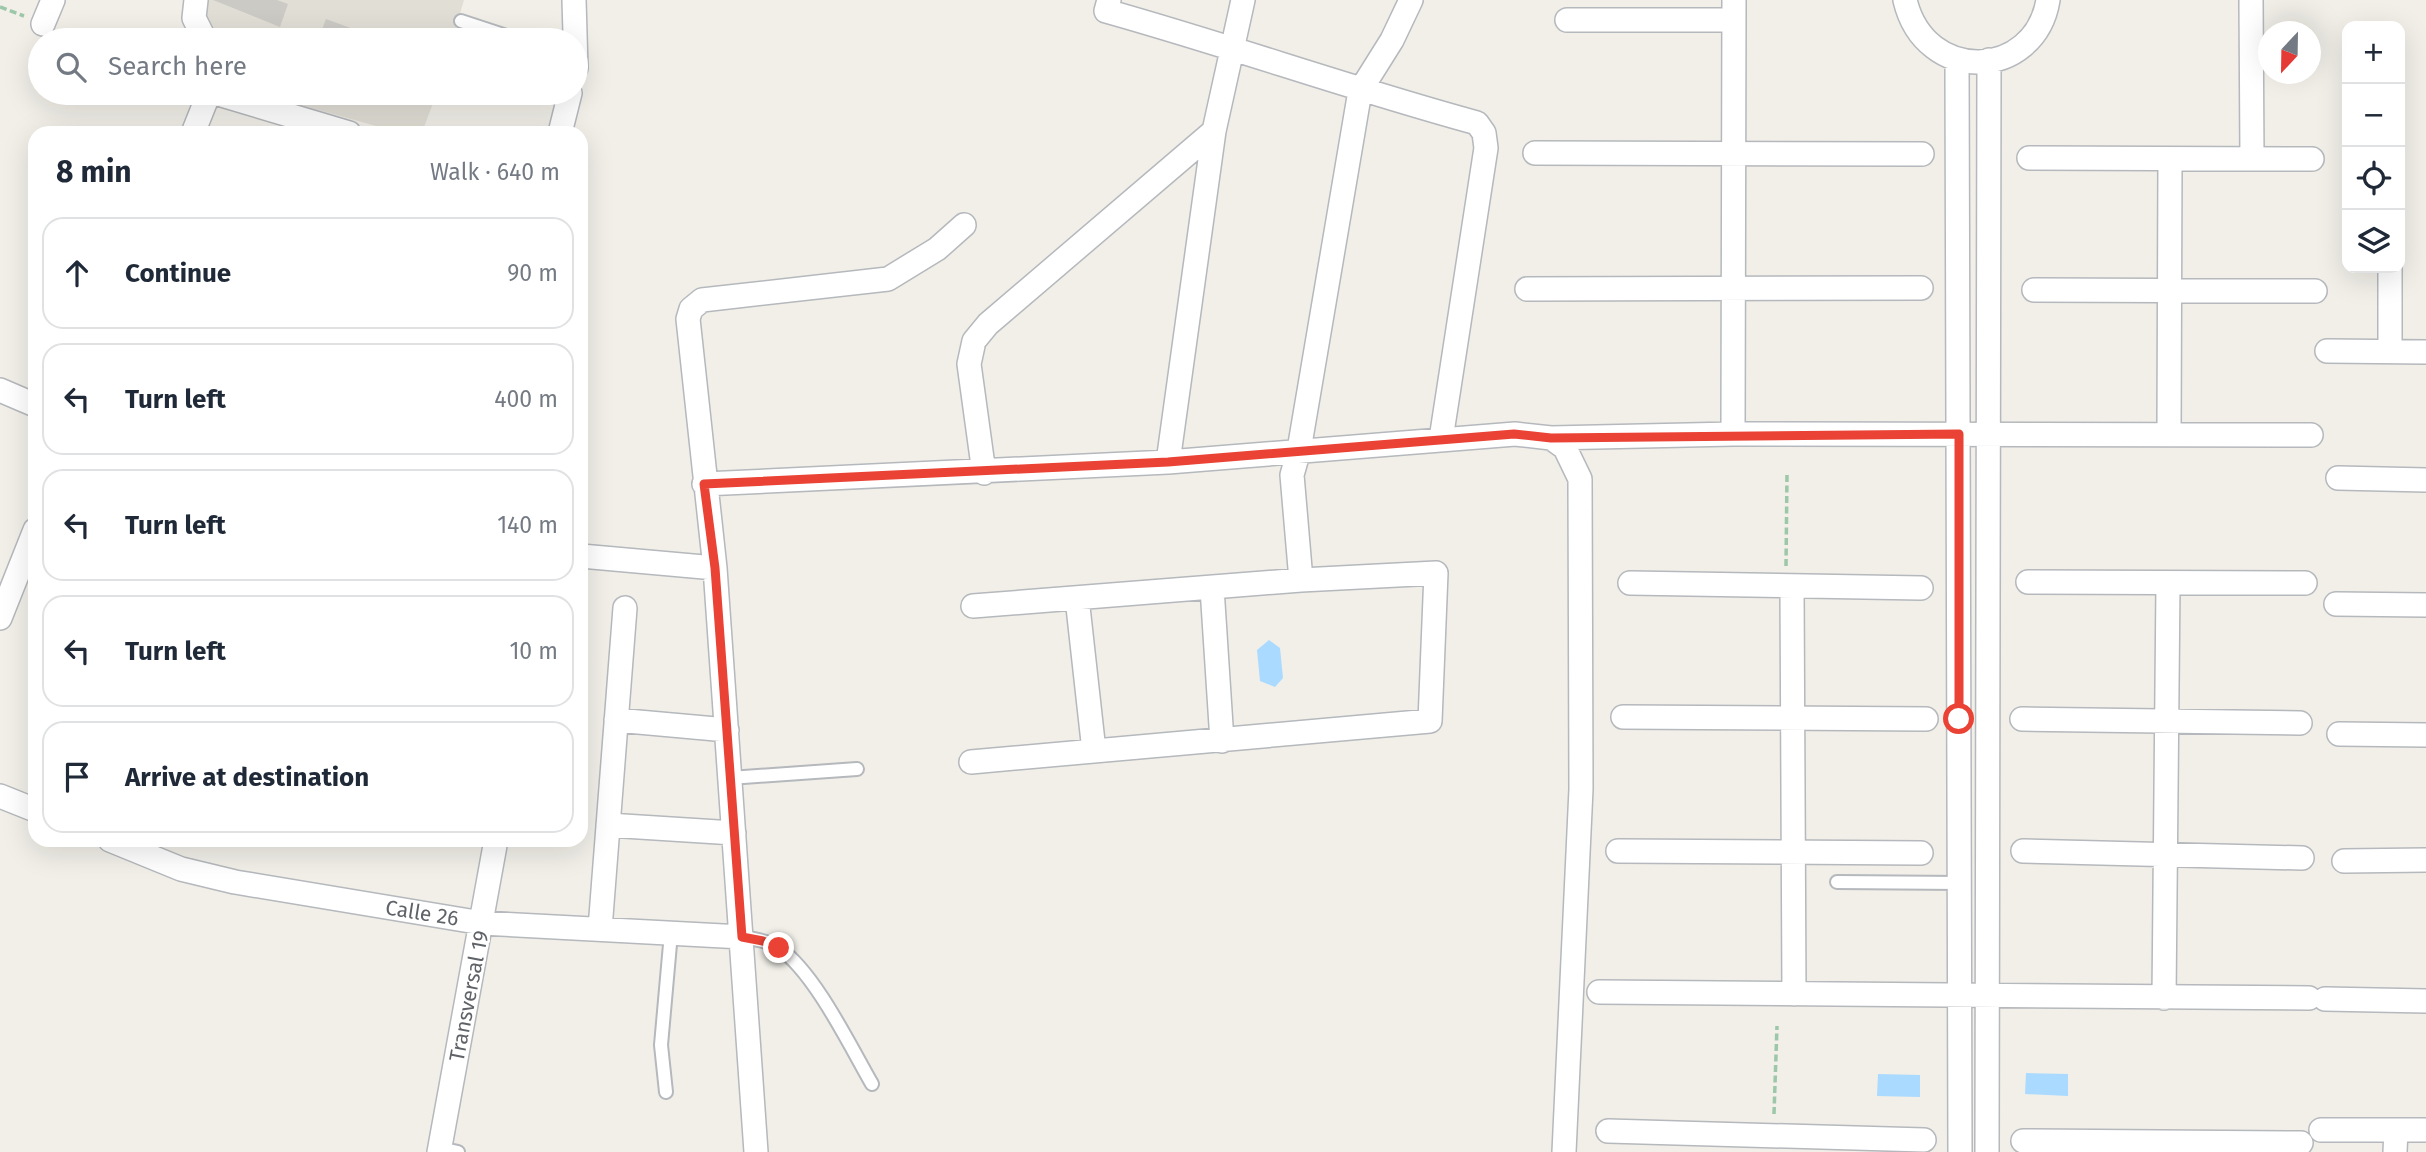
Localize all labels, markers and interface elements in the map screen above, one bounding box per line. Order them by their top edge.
north arrow [2258,21,2321,84]
map controls [2342,21,2405,273]
button: + [2342,21,2405,84]
search box [28,28,588,105]
icon: search [52,48,90,86]
text: Search here [108,51,247,82]
button: − [2342,84,2405,147]
button: locate [2342,147,2405,210]
text: 8 min [56,154,132,190]
text: Walk · 640 m [430,158,560,186]
button: layers [2342,210,2405,273]
icon: ahead [58,254,96,292]
text: Continue [125,258,231,289]
text: 90 m [507,259,558,287]
icon: left [58,380,96,418]
text: Turn left [125,384,226,415]
text: 400 m [494,385,558,413]
icon: left [58,506,96,544]
text: Turn left [125,510,226,541]
text: 140 m [497,511,558,539]
icon: left [58,632,96,670]
text: Turn left [125,636,226,667]
text: 10 m [509,637,558,665]
route start [1943,703,1974,734]
icon: arrive [58,758,96,796]
text: Arrive at destination [125,762,369,793]
street label: Calle 26 [384,894,460,932]
street label: Transversal 19 [444,928,494,1064]
route end [763,932,794,963]

